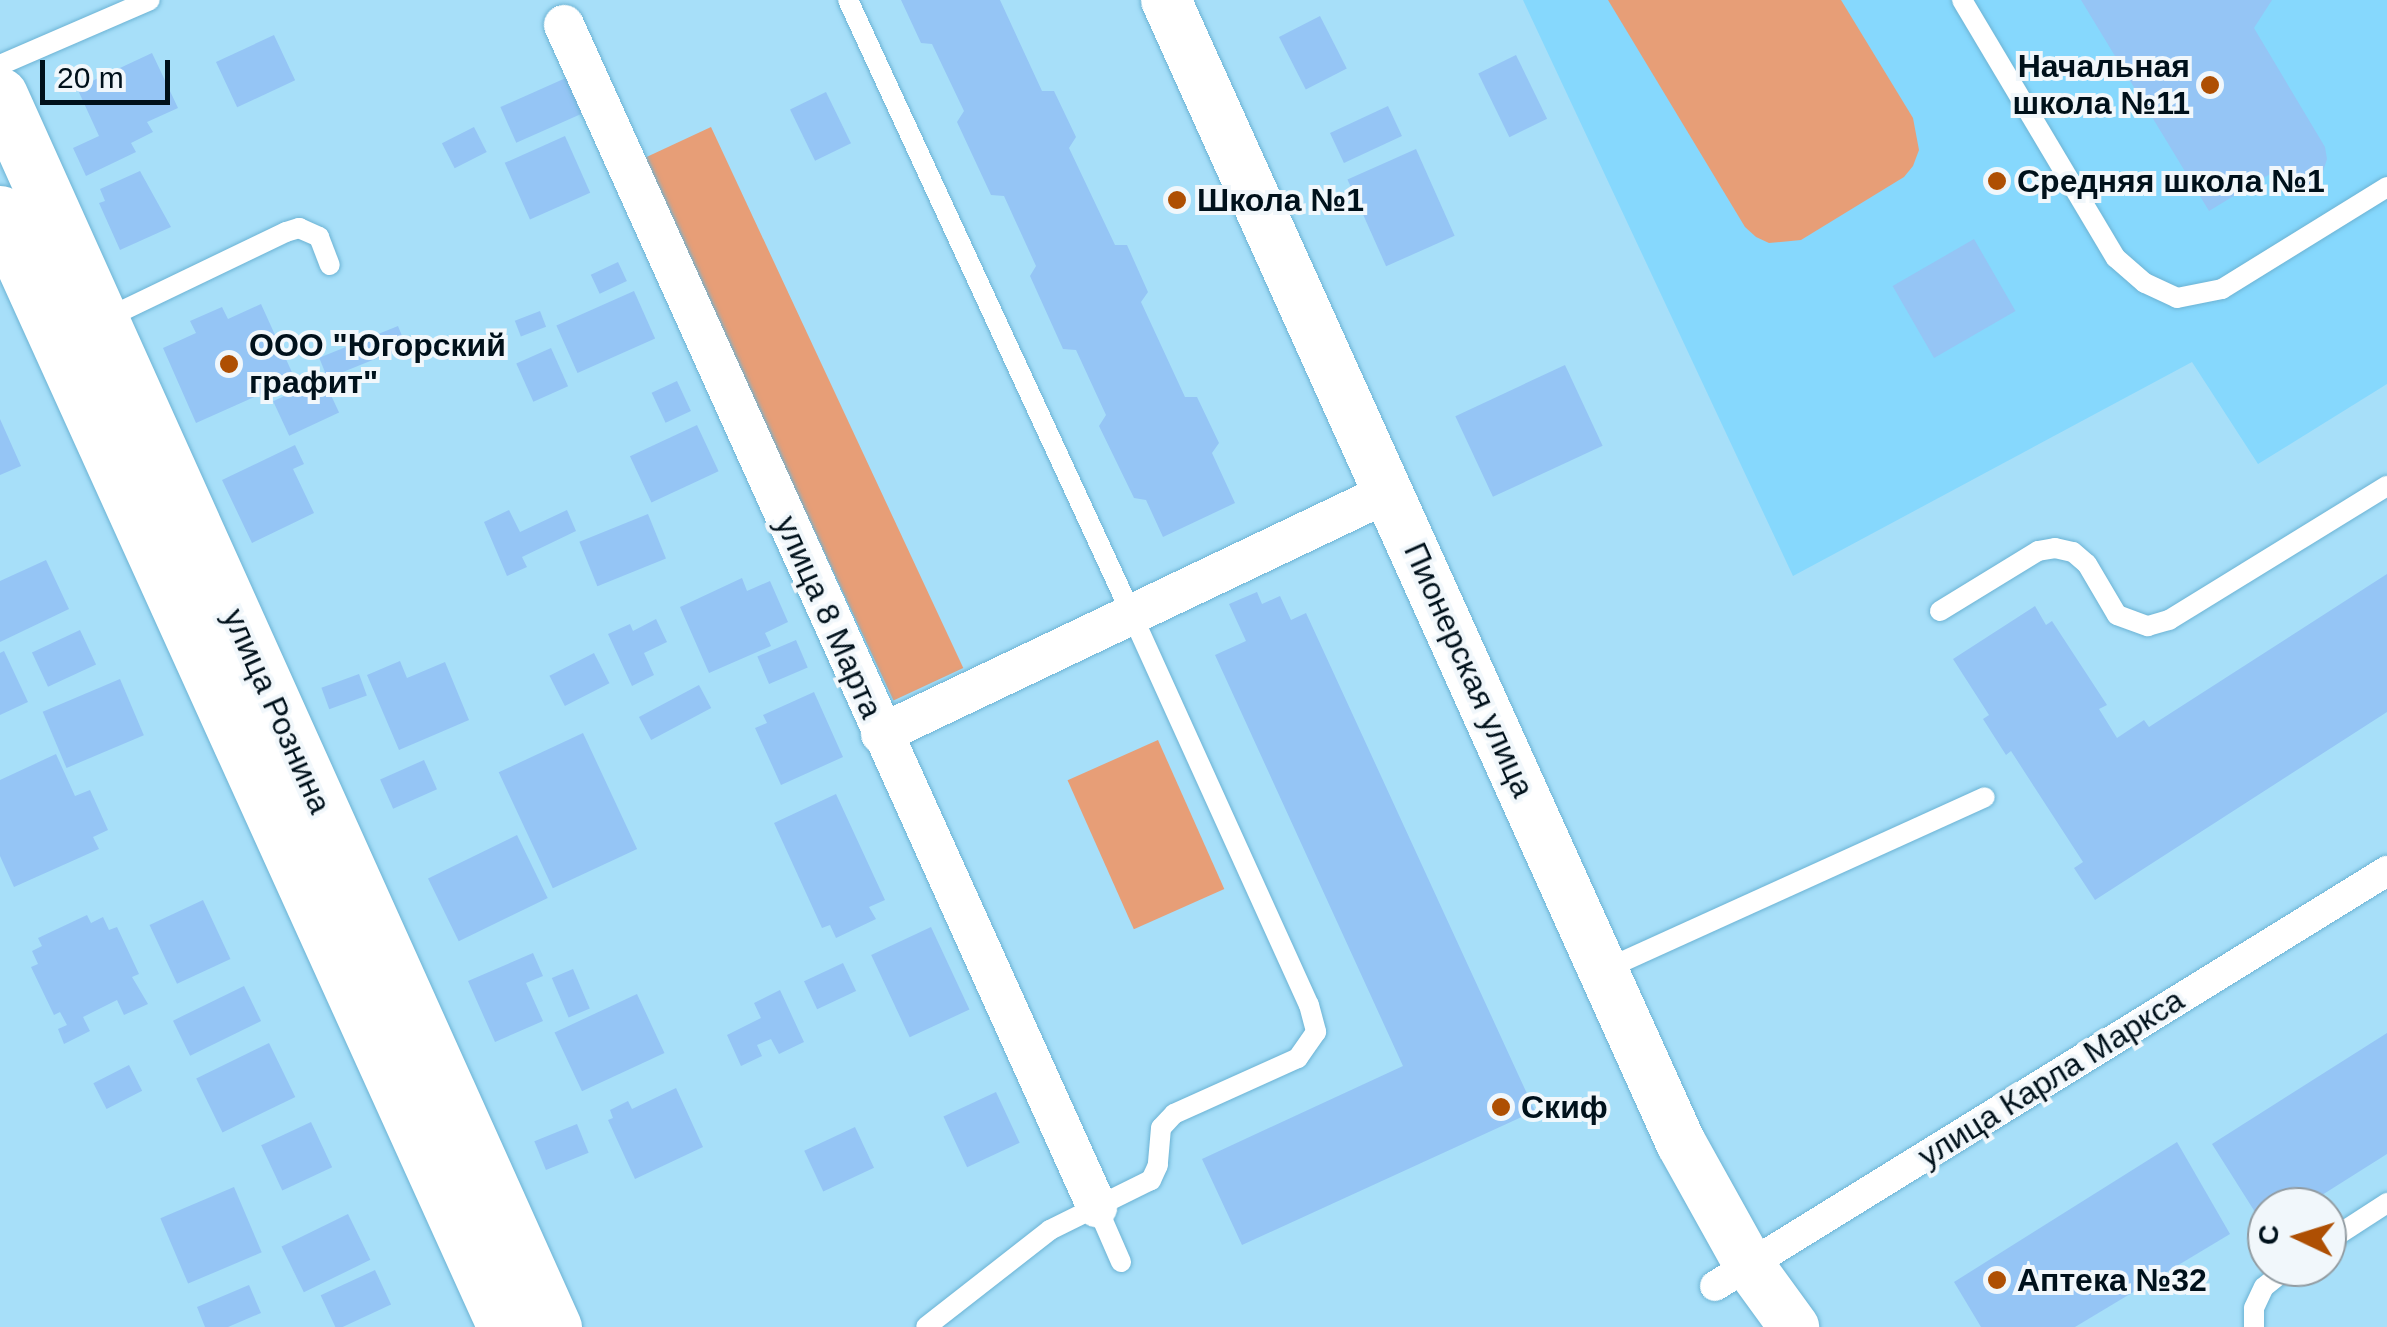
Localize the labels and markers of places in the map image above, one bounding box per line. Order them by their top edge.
place label: Начальная школа №11 [2012,48,2190,123]
marker: Начальная школа №11 [2199,74,2221,96]
place label: Средняя школа №1 [2017,162,2325,200]
marker: Средняя школа №1 [1986,170,2008,192]
place label: Школа №1 [1197,181,1364,219]
marker: Школа №1 [1166,189,1188,211]
place label: ООО "Югорский графит" [249,327,506,402]
marker: ООО "Югорский графит" [218,353,240,375]
place label: Скиф [1521,1088,1608,1126]
marker: Скиф [1490,1096,1512,1118]
place label: Аптека №32 [2017,1261,2207,1299]
marker: Аптека №32 [1986,1269,2008,1291]

